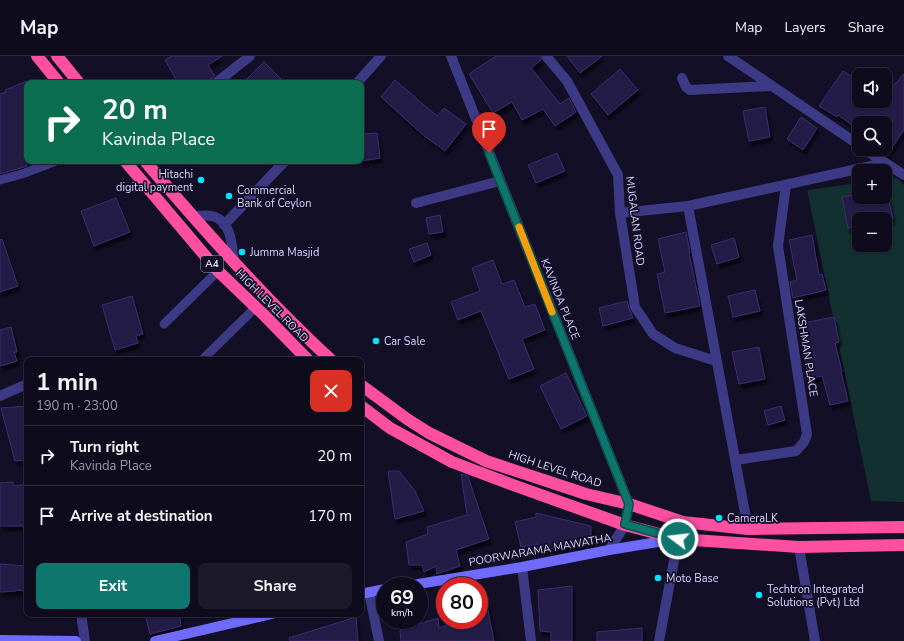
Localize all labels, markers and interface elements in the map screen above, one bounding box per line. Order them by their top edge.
text: Map [20,15,58,41]
text: Map [735,18,762,37]
text: Layers [784,18,826,37]
text: Share [848,18,884,37]
map controls [852,68,892,252]
button: sound [852,68,892,108]
text: 20 m [102,91,168,129]
icon: right [36,96,88,148]
pin [472,112,506,153]
button: search [852,116,892,156]
icon: arrive [478,118,500,140]
text: Kavinda Place [102,127,215,151]
button: + [852,164,892,204]
place label: Hitachi digital payment [116,167,193,195]
marker: Hitachi digital payment [196,175,206,185]
street label: MUGALAN ROAD [622,175,648,267]
place label: Commercial Bank of Ceylon [237,183,311,211]
marker: Commercial Bank of Ceylon [224,191,234,201]
button: − [852,212,892,252]
place label: Jumma Masjid [249,245,319,260]
marker: Jumma Masjid [237,247,247,257]
road number: A4 [201,256,223,272]
street label: KAVINDA PLACE [537,256,583,342]
street label: HIGH LEVEL ROAD [232,266,312,346]
street label: LAKSHMAN PLACE [791,298,821,398]
place label: Car Sale [384,334,426,349]
marker: Car Sale [371,336,381,346]
text: 1 min [36,366,98,398]
button: close [310,370,352,412]
text: 190 m · 23:00 [36,397,118,415]
text: Turn right [70,437,139,457]
icon: right [36,445,58,467]
text: 20 m [317,446,352,466]
street label: HIGH LEVEL ROAD [506,447,604,491]
text: Kavinda Place [70,457,152,475]
icon: arrive [36,505,58,527]
text: Arrive at destination [70,506,213,526]
text: 170 m [308,506,352,526]
place label: CameraLK [727,511,779,526]
marker: CameraLK [714,513,724,523]
position arrow [657,518,699,560]
street label: POORWARAMA MAWATHA [468,530,612,570]
button: Exit [36,563,190,609]
button: Share [198,563,352,609]
place label: Moto Base [666,571,719,586]
marker: Moto Base [653,573,663,583]
speed limit sign: 80 [436,577,488,629]
place label: Techtron Integrated Solutions (Pvt) Ltd [767,582,864,610]
text: 69 [390,584,414,611]
marker: Techtron Integrated Solutions (Pvt) Ltd [754,590,764,600]
text: km/h [391,606,413,620]

